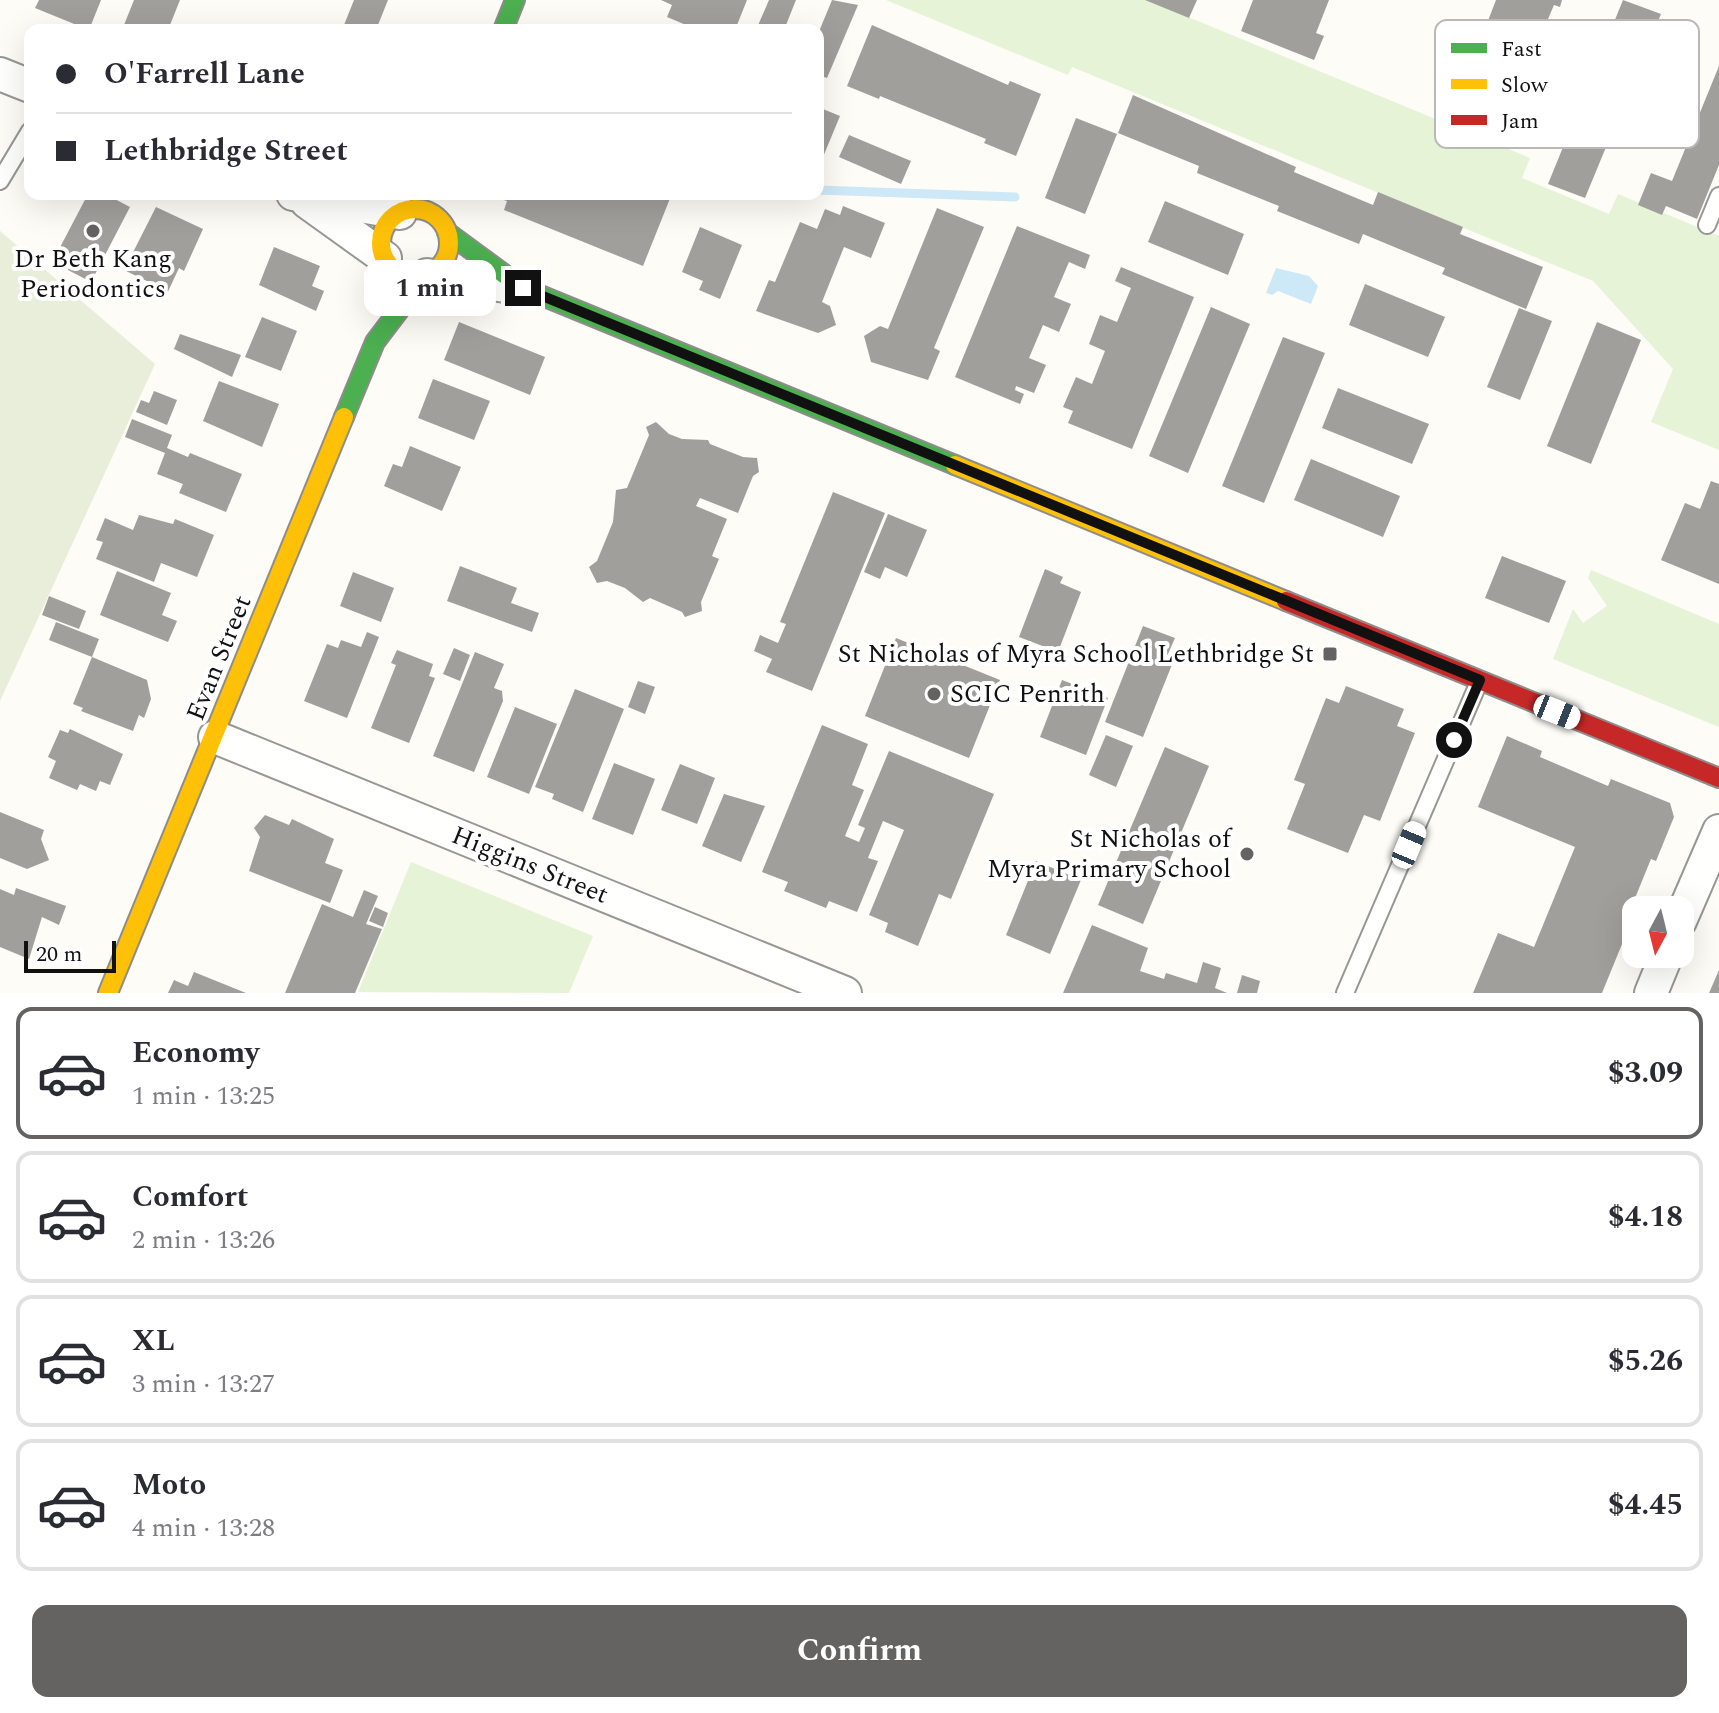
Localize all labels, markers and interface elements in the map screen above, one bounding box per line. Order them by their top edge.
legend [1435,20,1699,148]
text: Fast [1501,33,1542,66]
text: O'Farrell Lane [104,51,305,97]
text: Slow [1501,69,1549,102]
text: Jam [1501,105,1539,138]
text: Lethbridge Street [104,128,348,174]
marker: Dr Beth Kang Periodontics [84,222,102,240]
place label: Dr Beth Kang Periodontics [14,239,172,309]
callout: 1 min [363,260,495,316]
text: 1 min [395,268,465,308]
route end [505,270,541,306]
street label: Evan Street [176,589,262,727]
place label: St Nicholas of Myra School Lethbridge St [838,634,1314,674]
marker: St Nicholas of Myra School Lethbridge St [1321,645,1339,663]
place label: SCIC Penrith [950,674,1105,714]
marker: SCIC Penrith [925,685,943,703]
car [1530,692,1584,732]
route start [1436,722,1472,758]
street label: Higgins Street [445,815,615,915]
car [1389,818,1429,872]
place label: St Nicholas of Myra Primary School [987,819,1233,889]
marker: St Nicholas of Myra Primary School [1238,845,1256,863]
north arrow [1622,896,1694,968]
map controls [1622,896,1694,968]
scale bar [24,937,116,973]
text: 20 m [36,938,82,971]
text: Economy [132,1030,259,1076]
icon: car [36,1037,108,1109]
text: $3.09 [1608,1050,1683,1096]
text: 1 min · 13:25 [132,1076,275,1116]
text: Comfort [132,1174,248,1220]
icon: car [36,1181,108,1253]
text: $4.18 [1608,1194,1683,1240]
text: 2 min · 13:26 [132,1220,275,1260]
text: XL [132,1318,175,1364]
icon: car [36,1325,108,1397]
text: $5.26 [1608,1338,1683,1384]
text: 3 min · 13:27 [132,1364,275,1404]
text: Moto [132,1462,206,1508]
icon: car [36,1469,108,1541]
text: $4.45 [1608,1482,1683,1528]
text: 4 min · 13:28 [132,1508,275,1548]
button: Confirm [32,1605,1687,1697]

